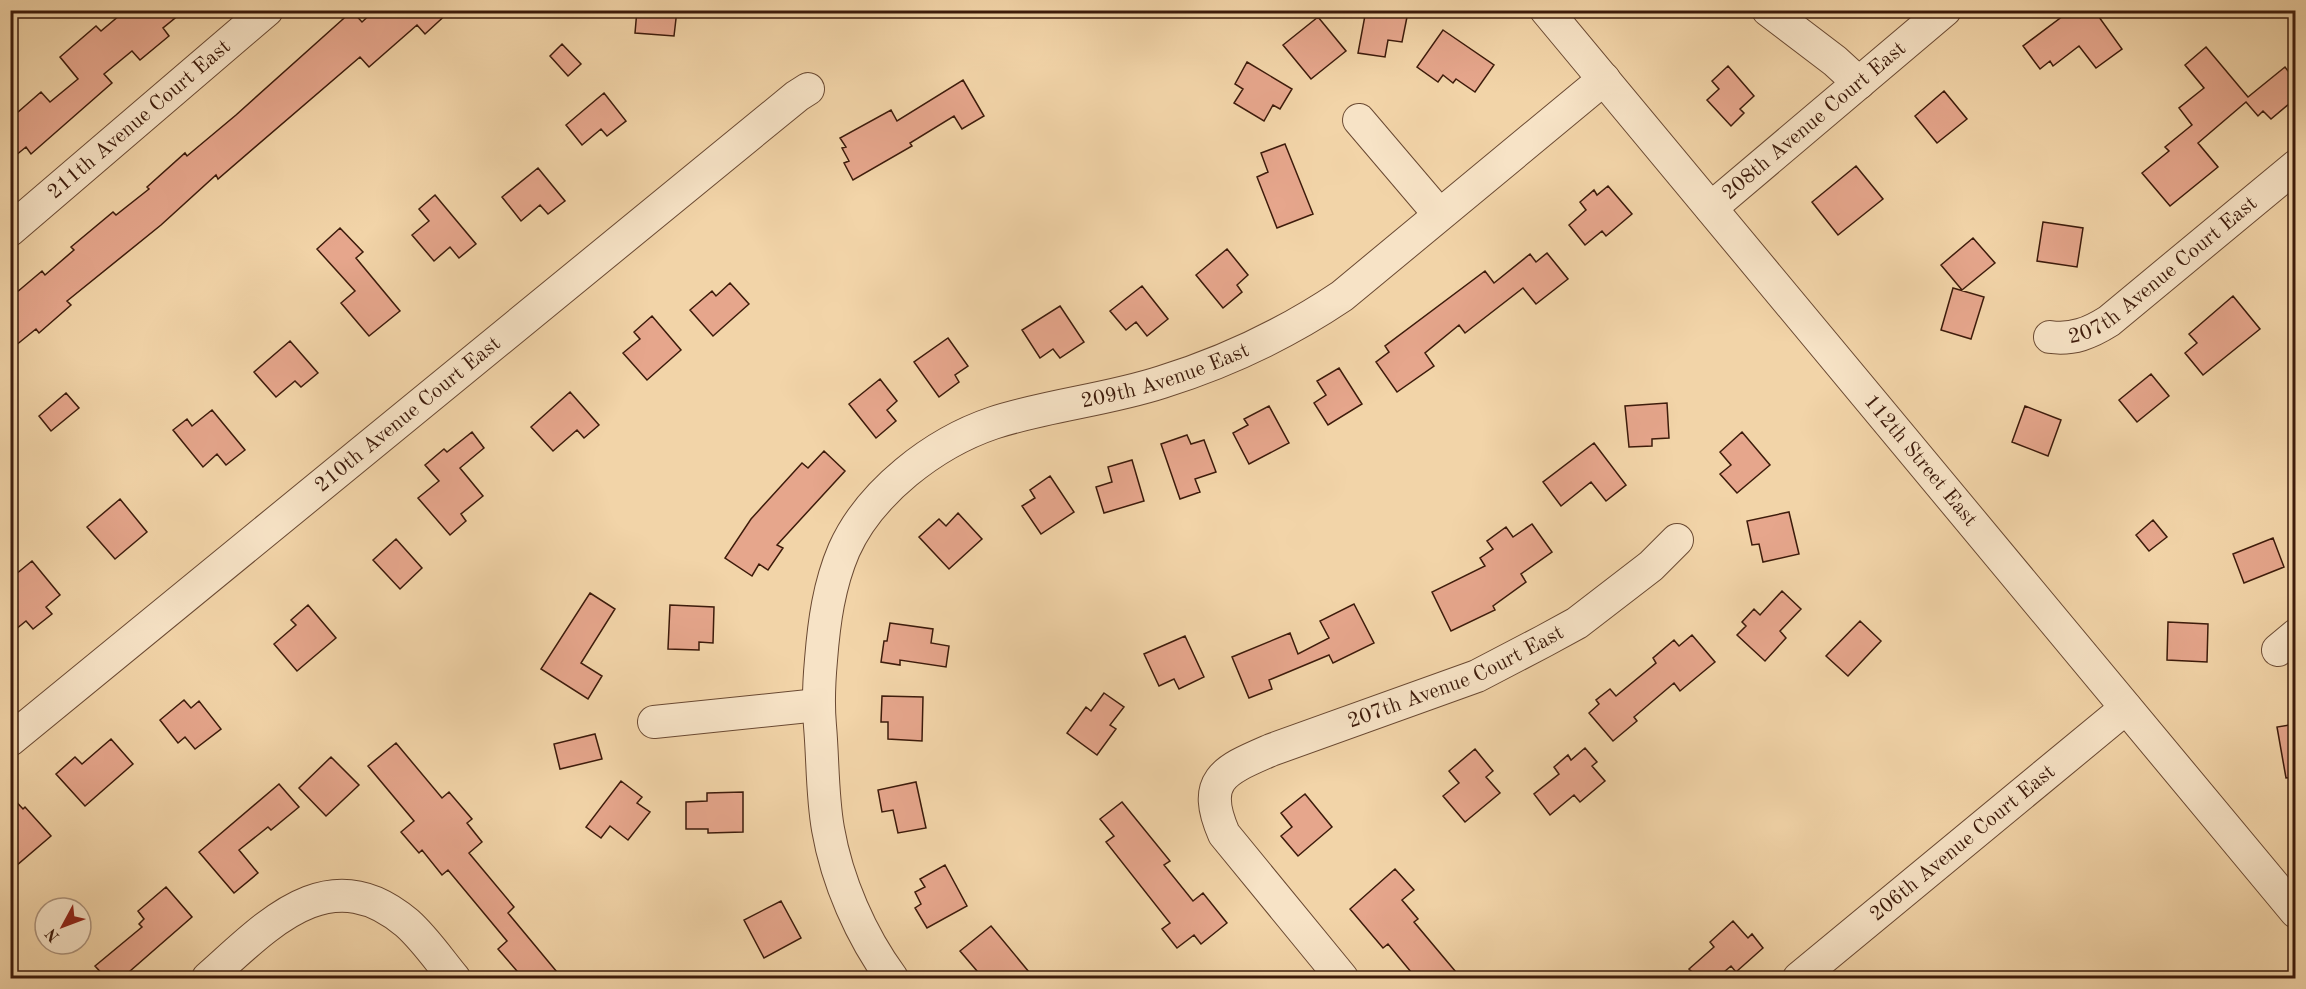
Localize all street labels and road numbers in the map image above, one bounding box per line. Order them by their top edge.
street label: 211th Avenue Court East [44,36,234,203]
street label: 208th Avenue Court East [1718,38,1910,204]
street label: 207th Avenue Court East [2066,192,2261,348]
street label: 210th Avenue Court East [311,333,505,496]
street label: 209th Avenue East [1079,339,1252,412]
street label: 112th Street East [1860,391,1981,530]
street label: 207th Avenue Court East [1345,622,1567,732]
street label: 206th Avenue Court East [1866,761,2059,925]

